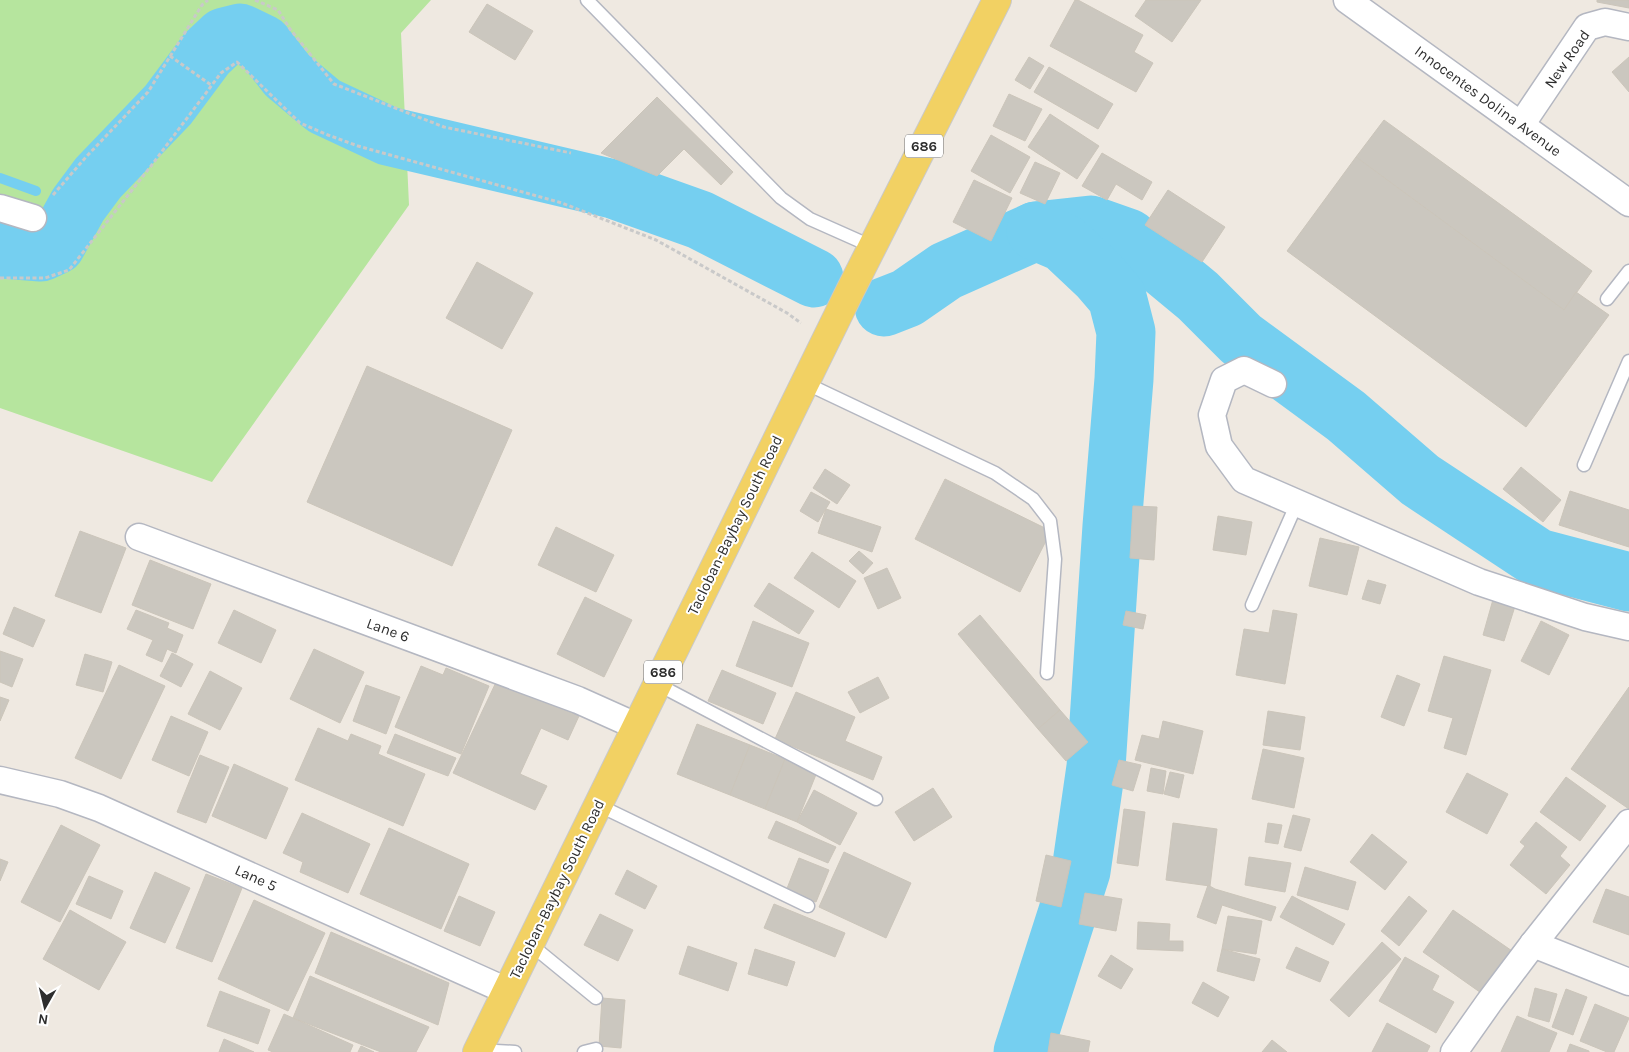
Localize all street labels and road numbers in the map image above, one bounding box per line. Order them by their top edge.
street label: New Road [1540,26,1594,92]
street label: Innocentes Dolina Avenue [1411,42,1565,160]
road number: 686 [905,134,943,158]
street label: Tacloban-Baybay South Road [684,432,786,618]
street label: Lane 6 [364,614,412,646]
road number: 686 [644,660,682,684]
street label: Tacloban-Baybay South Road [506,796,608,982]
street label: Lane 5 [232,861,280,895]

